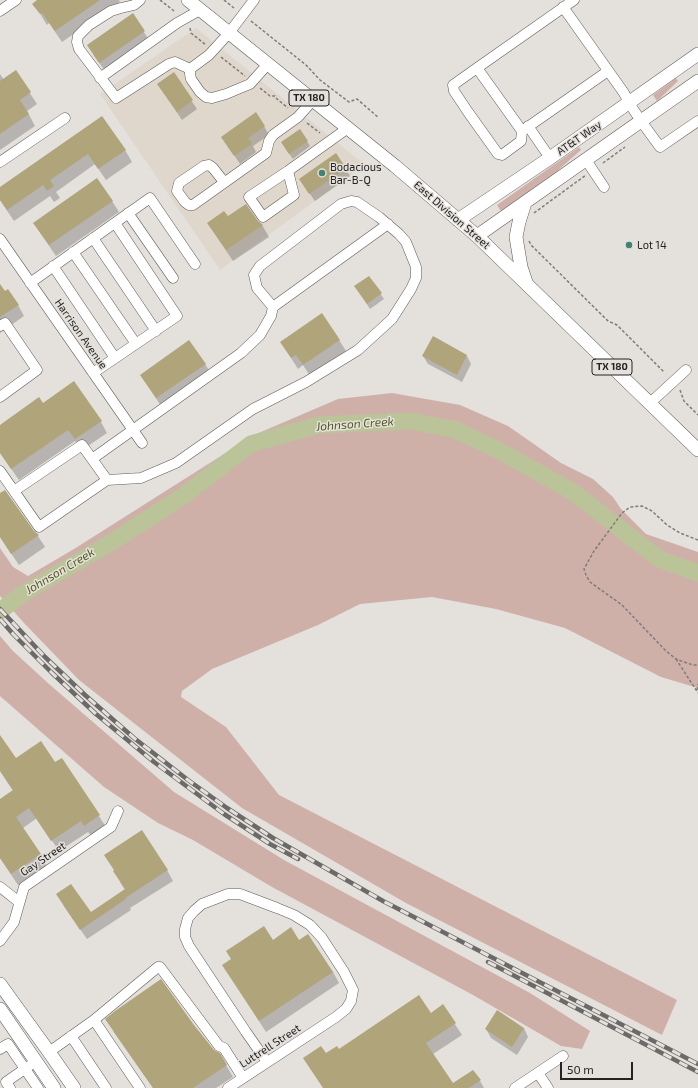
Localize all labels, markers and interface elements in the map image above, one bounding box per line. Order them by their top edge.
road number: TX 180 [289,90,329,106]
street label: AT&T Way [554,118,604,158]
place label: Bodacious Bar-B-Q [330,160,382,186]
marker: Bodacious Bar-B-Q [317,168,327,178]
street label: East Division Street [411,178,493,252]
place label: Lot 14 [637,238,667,252]
marker: Lot 14 [624,240,634,250]
street label: Harrison Avenue [52,296,110,372]
road number: TX 180 [592,359,632,375]
water label: Johnson Creek [316,414,394,434]
water label: Johnson Creek [23,545,97,597]
street label: Gay Street [18,839,68,879]
street label: Luttrell Street [237,1021,303,1071]
scale bar [562,1054,635,1080]
text: 50 m [567,1062,594,1076]

